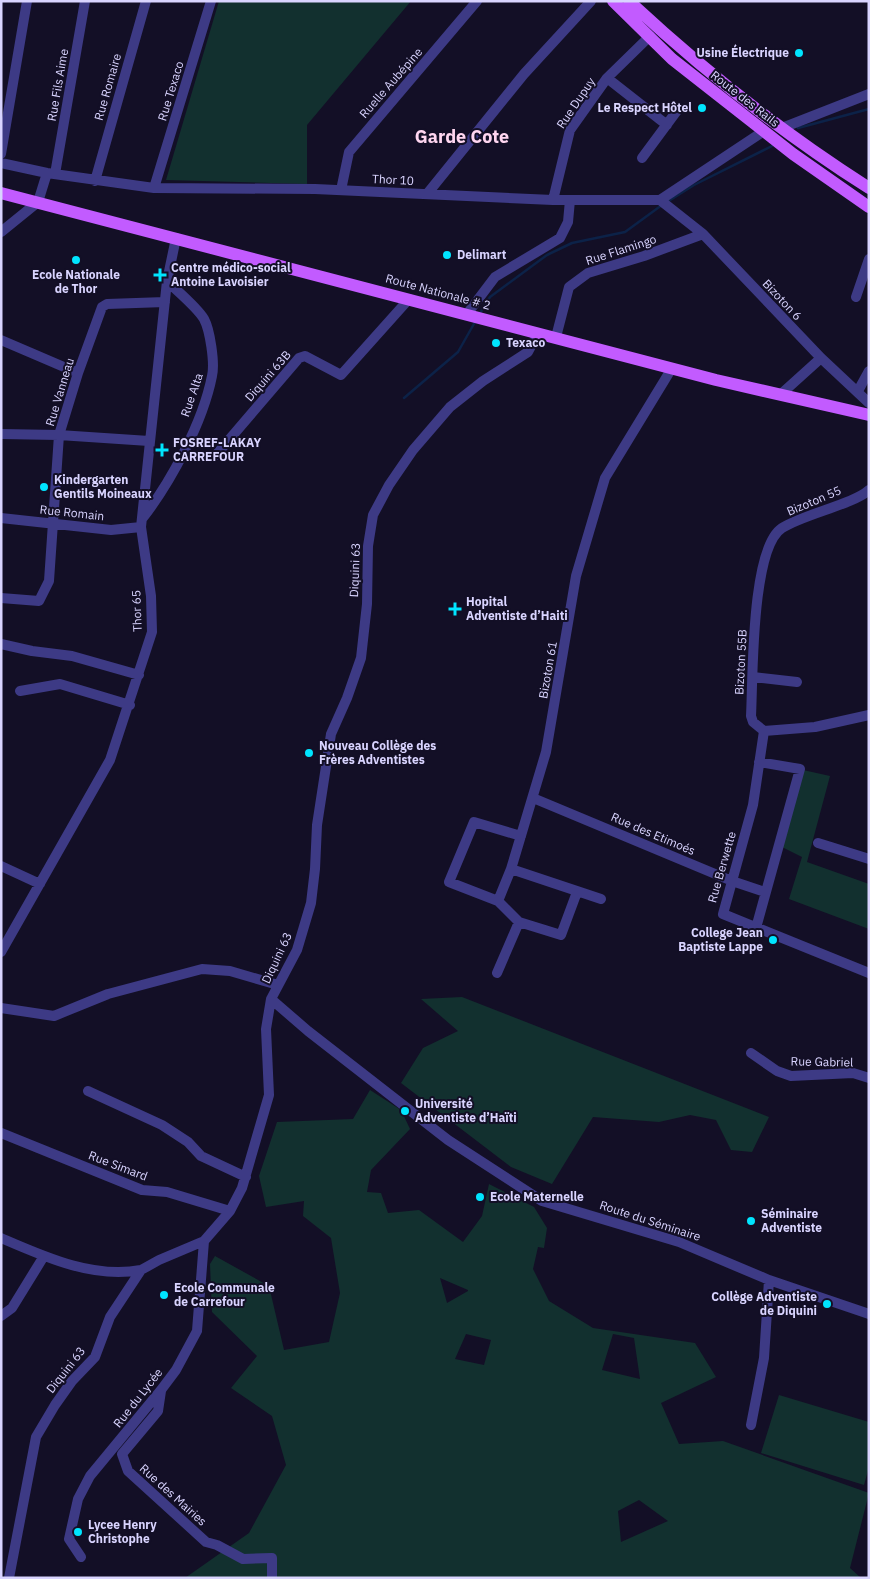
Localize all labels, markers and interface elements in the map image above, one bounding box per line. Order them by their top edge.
street label: Ruelle Aubépine [356,44,426,121]
place label: Usine Électrique [697,44,789,60]
street label: Rue Fils Aime [44,47,71,122]
marker: Usine Électrique [793,47,805,59]
street label: Rue Romaire [91,51,124,122]
street label: Rue Texaco [154,59,187,123]
street label: Route des Rails [708,67,783,130]
street label: Rue Dupuy [553,74,598,131]
place label: Le Respect Hôtel [597,100,692,115]
marker: Le Respect Hôtel [696,102,708,114]
district label: Garde Cote [415,125,509,148]
street label: Thor 10 [372,171,414,188]
street label: Rue Flamingo [584,231,658,268]
place label: Delimart [457,247,507,262]
marker: Delimart [441,249,453,261]
marker: Ecole Nationale de Thor [70,254,82,266]
place label: Centre médico-social Antoine Lavoisier [171,260,291,289]
place label: Ecole Nationale de Thor [32,267,120,296]
marker: Centre médico-social Antoine Lavoisier [153,268,167,282]
street label: Route Nationale # 2 [384,270,492,313]
street label: Bizoton 6 [760,276,805,323]
place label: Texaco [506,335,545,350]
marker: Texaco [490,337,502,349]
street label: Diquini 63B [241,347,294,404]
street label: Rue Vanneau [42,356,77,428]
street label: Rue Alta [177,370,206,419]
place label: FOSREF-LAKAY CARREFOUR [173,435,261,464]
marker: FOSREF-LAKAY CARREFOUR [155,443,169,457]
place label: Kindergarten Gentils Moineaux [54,472,152,501]
marker: Kindergarten Gentils Moineaux [38,481,50,493]
street label: Bizoton 55 [784,482,843,519]
street label: Rue Romain [39,502,105,523]
street label: Diquini 63 [346,542,363,598]
street label: Thor 65 [128,590,145,632]
place label: Hopital Adventiste d’Haiti [466,594,568,623]
marker: Hopital Adventiste d’Haiti [448,602,462,616]
street label: Bizoton 55B [731,629,750,695]
street label: Bizoton 61 [535,640,560,700]
place label: Nouveau Collège des Frères Adventistes [319,738,436,767]
marker: Nouveau Collège des Frères Adventistes [303,747,315,759]
street label: Rue des Etimoés [609,809,698,858]
street label: Rue Berwette [704,829,739,904]
place label: College Jean Baptiste Lappe [678,925,763,954]
street label: Diquini 63 [258,930,295,986]
marker: College Jean Baptiste Lappe [767,934,779,946]
street label: Rue Gabriel [790,1053,854,1070]
place label: Université Adventiste d’Haïti [415,1096,517,1125]
marker: Université Adventiste d’Haïti [399,1105,411,1117]
street label: Rue Simard [87,1147,150,1184]
place label: Ecole Maternelle [490,1189,584,1204]
marker: Ecole Maternelle [474,1191,486,1203]
street label: Route du Séminaire [598,1197,703,1244]
place label: Séminaire Adventiste [761,1206,822,1235]
marker: Séminaire Adventiste [745,1215,757,1227]
place label: Ecole Communale de Carrefour [174,1280,275,1309]
marker: Ecole Communale de Carrefour [158,1289,170,1301]
place label: Collège Adventiste de Diquini [711,1289,817,1318]
marker: Collège Adventiste de Diquini [821,1298,833,1310]
street label: Diquini 63 [43,1343,88,1396]
street label: Rue du Lycée [110,1365,166,1430]
street label: Rue des Mairies [137,1461,210,1529]
place label: Lycee Henry Christophe [88,1517,157,1546]
marker: Lycee Henry Christophe [72,1526,84,1538]

